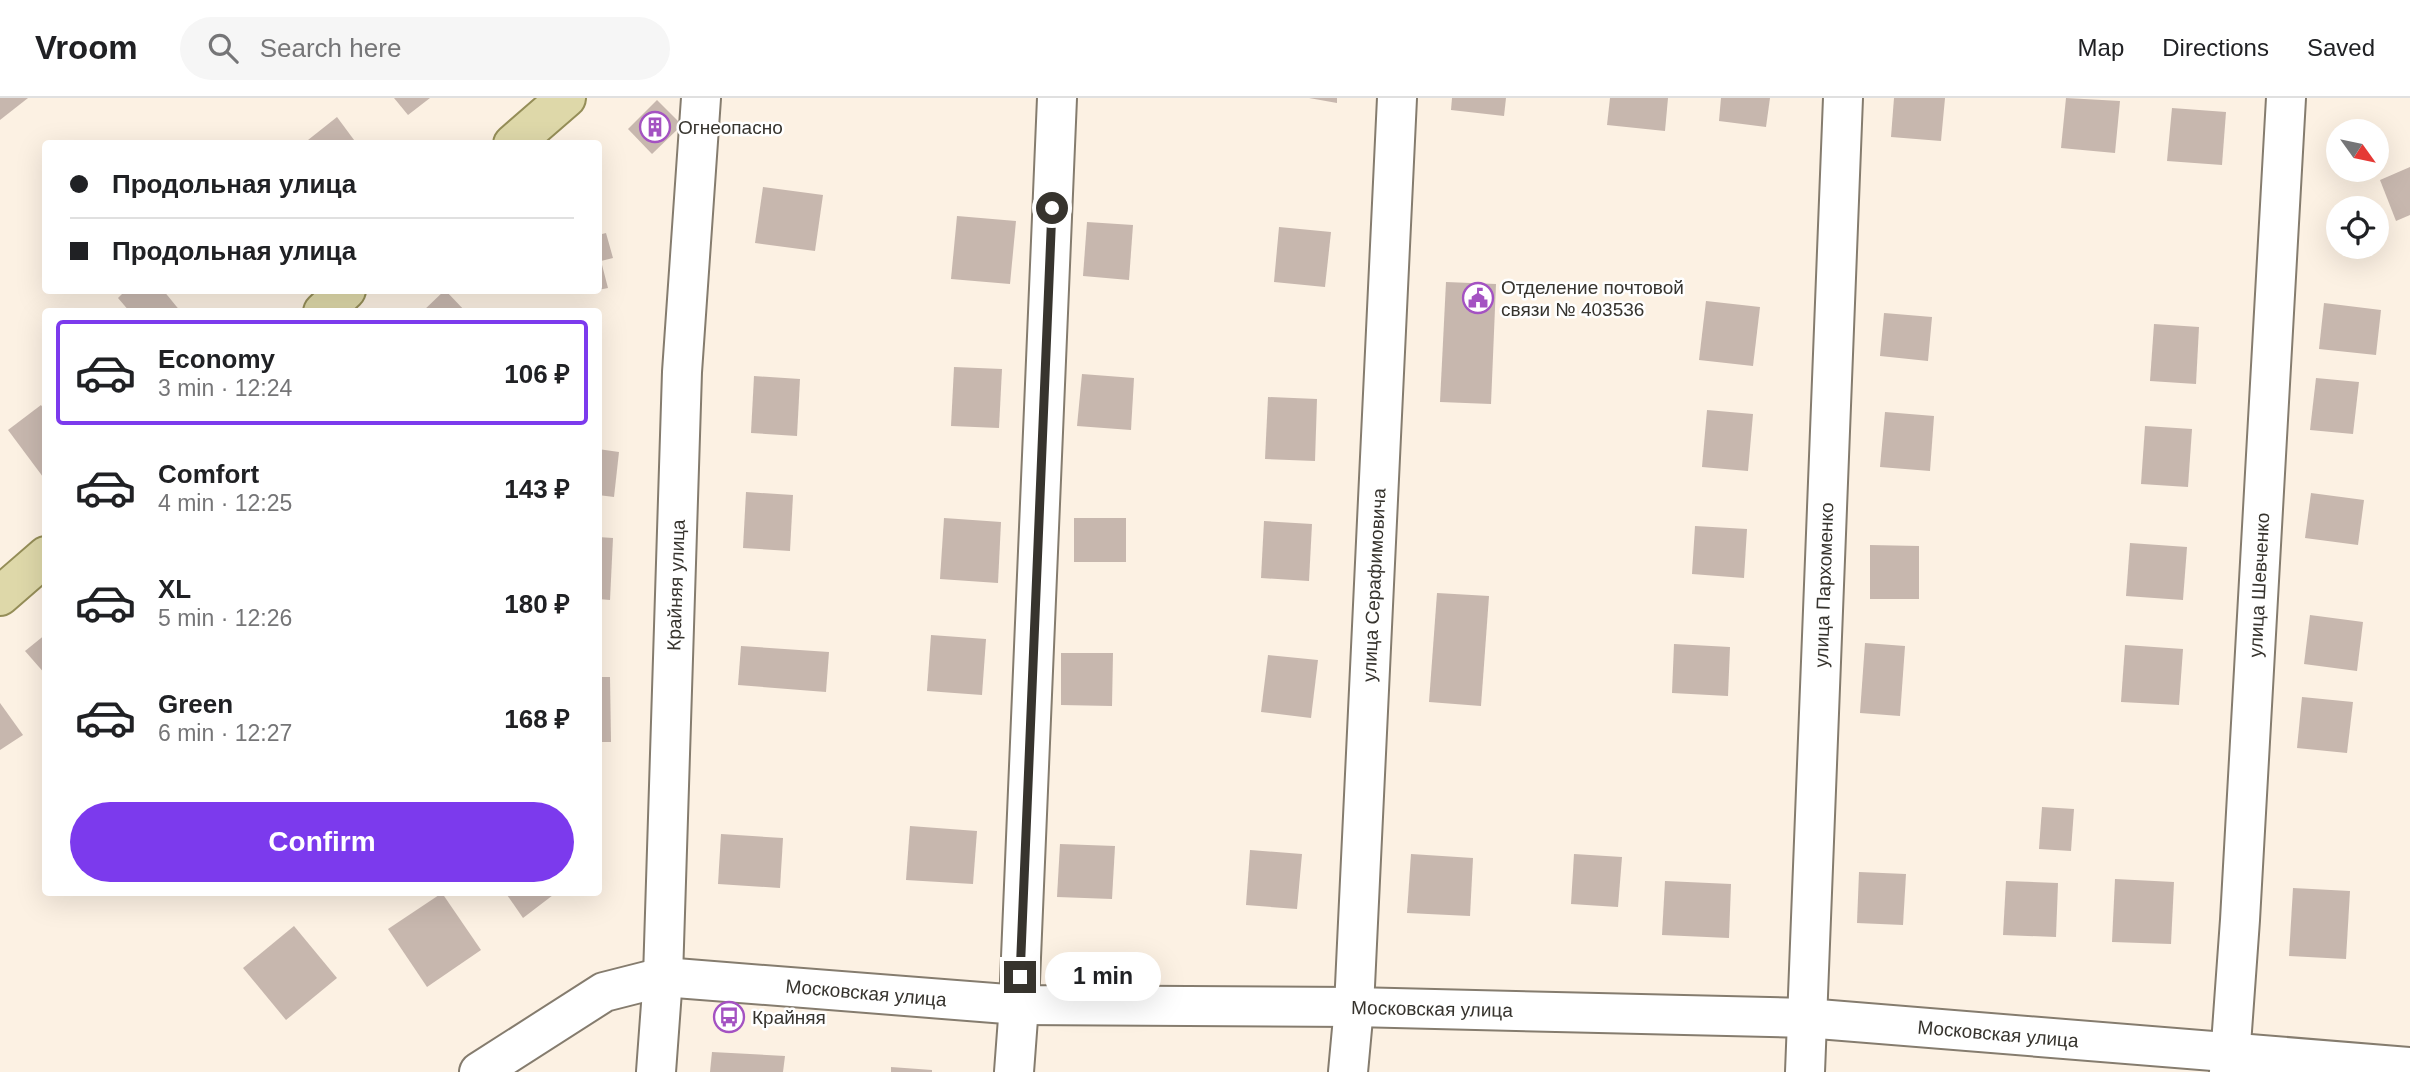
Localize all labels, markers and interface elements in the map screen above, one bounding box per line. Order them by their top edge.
search box [180,17,670,80]
text: Vroom [35,29,138,66]
icon: search [204,29,242,67]
text: Search here [260,33,401,63]
text: Map [2078,34,2124,61]
text: Directions [2162,34,2269,61]
text: Saved [2307,34,2375,61]
building icon: Огнеопасно [638,110,672,144]
place label: Огнеопасно [678,117,783,138]
north arrow [2326,119,2389,182]
map controls [2326,119,2389,259]
text: Продольная улица [112,169,356,199]
route start [1036,192,1068,224]
button: locate [2326,196,2389,259]
text: Продольная улица [112,236,356,266]
place label: Отделение почтовой связи № 403536 [1501,277,1684,320]
public building icon: Отделение почтовой связи № 403536 [1461,281,1495,315]
icon: car [74,341,137,404]
text: Economy [158,344,275,374]
text: 106 ₽ [504,359,570,389]
text: 3 min · 12:24 [158,375,292,401]
icon: car [74,456,137,519]
text: Comfort [158,459,259,489]
text: 143 ₽ [504,474,570,504]
street label: улица Серафимовича [1358,487,1390,682]
text: 4 min · 12:25 [158,490,292,516]
street label: улица Пархоменко [1811,502,1837,668]
street label: улица Шевченко [2245,512,2273,658]
street label: Крайняя улица [663,519,689,651]
icon: car [74,571,137,634]
text: XL [158,574,191,604]
text: 180 ₽ [504,589,570,619]
text: 5 min · 12:26 [158,605,292,631]
icon: car [74,686,137,749]
text: Green [158,689,233,719]
text: 168 ₽ [504,704,570,734]
text: 6 min · 12:27 [158,720,292,746]
button: Confirm [70,802,574,882]
callout: 1 min [1044,952,1160,1001]
route end [1004,961,1036,993]
text: 1 min [1073,963,1133,989]
street label: Московская улица [785,975,948,1011]
street label: Московская улица [1351,997,1513,1021]
bus stop icon: Крайняя [712,1000,746,1034]
place label: Крайняя [752,1007,826,1028]
street label: Московская улица [1917,1016,2080,1052]

